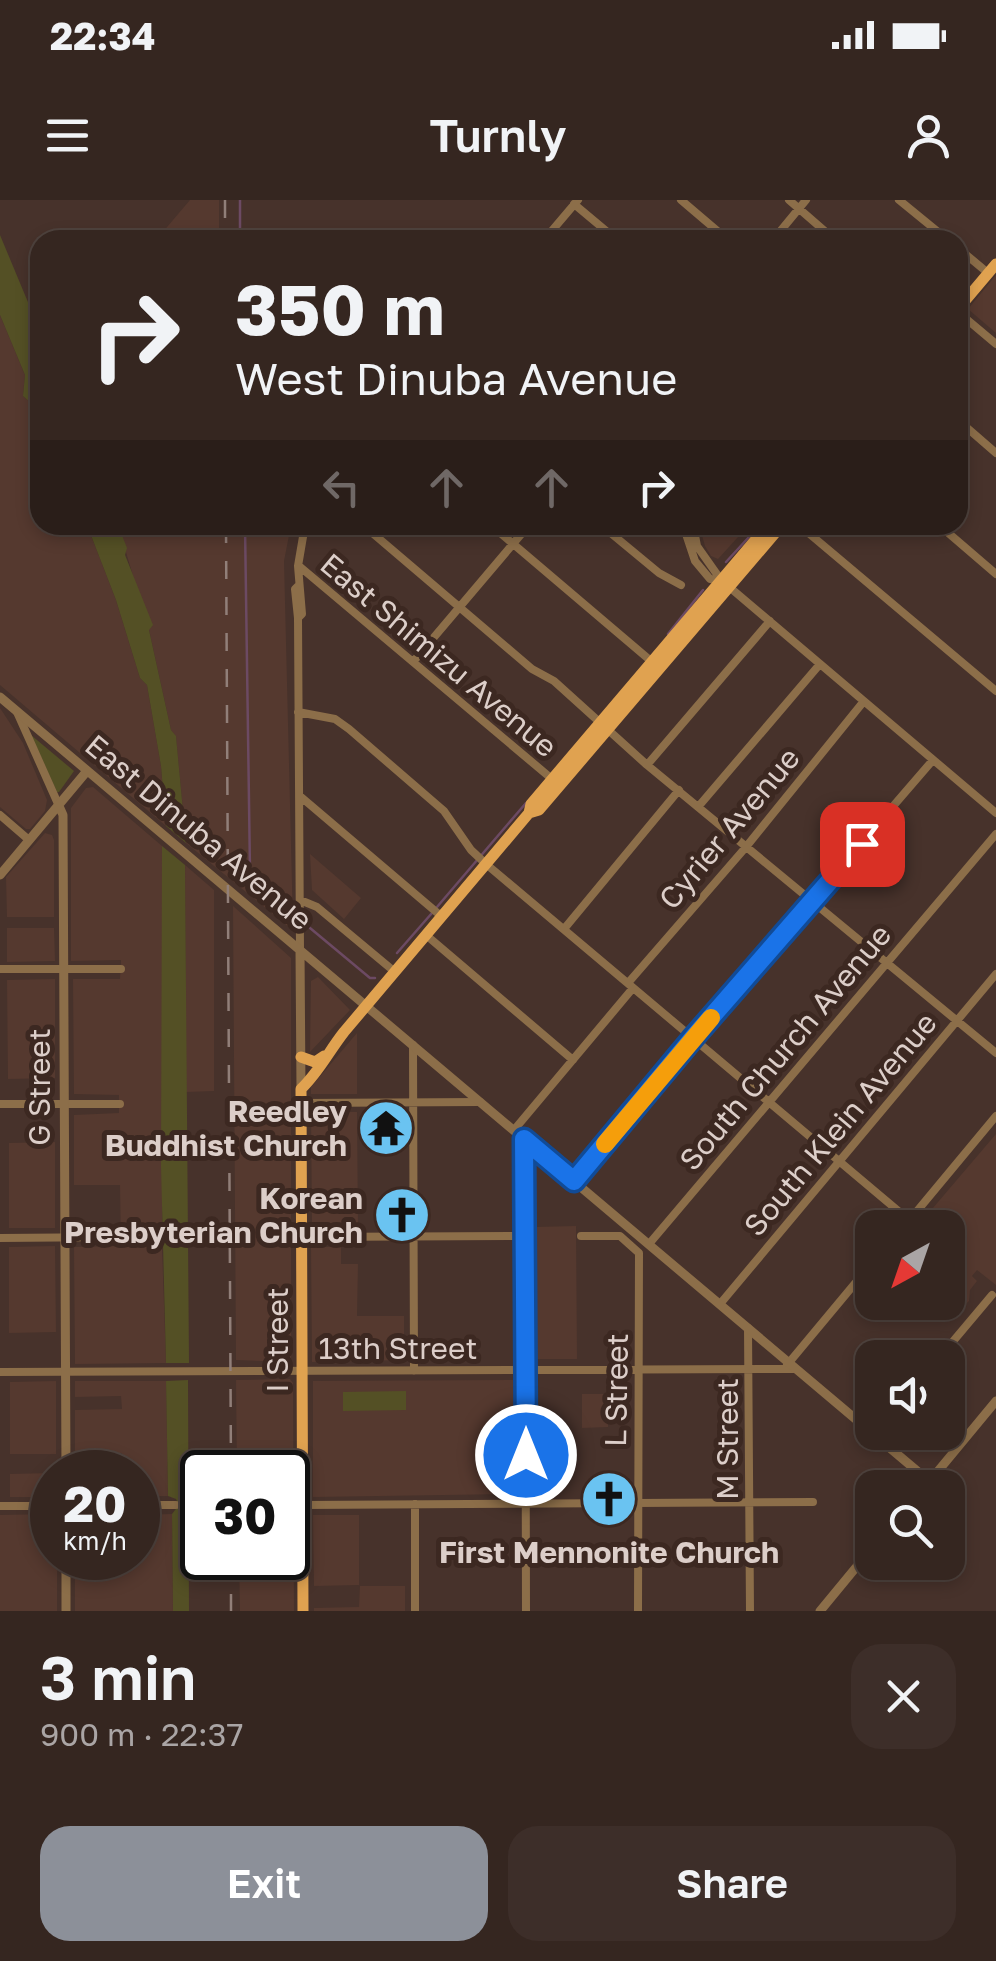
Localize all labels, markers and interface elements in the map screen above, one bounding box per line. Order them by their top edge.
text: 22:34 [50,13,155,58]
icon: menu [40,108,95,163]
text: Turnly [430,108,566,162]
icon: person [901,108,956,163]
text: 350 m [235,266,445,350]
icon: right [70,270,200,400]
text: West Dinuba Avenue [235,351,677,405]
icon: left [314,460,369,515]
icon: ahead [419,460,474,515]
icon: ahead [524,460,579,515]
icon: right [629,460,684,515]
street label: East Shimizu Avenue [313,546,565,764]
street label: East Dinuba Avenue [78,727,320,937]
street label: Cyrier Avenue [651,740,807,916]
pin [820,802,905,887]
icon: arrive [835,817,890,872]
street label: South Church Avenue [672,917,898,1177]
street label: South Klein Avenue [736,1005,944,1243]
street label: G Street [21,1028,57,1146]
place label: Reedley Buddhist Church [105,1093,347,1163]
temple icon: Reedley Buddhist Church [356,1098,416,1158]
place label: Korean Presbyterian Church [64,1180,363,1250]
church icon: Korean Presbyterian Church [372,1185,432,1245]
north arrow [855,1210,965,1320]
map controls [855,1210,965,1580]
street label: I Street [259,1287,295,1393]
street label: 13th Street [319,1330,477,1366]
street label: L Street [597,1333,635,1447]
button: sound [855,1340,965,1450]
street label: M Street [709,1378,745,1500]
position arrow [474,1403,578,1507]
speed limit sign: 30 [180,1450,310,1580]
church icon: First Mennonite Church [579,1469,639,1529]
button: search [855,1470,965,1580]
text: 20 [63,1473,126,1533]
text: km/h [63,1525,127,1556]
place label: First Mennonite Church [439,1534,779,1570]
text: 3 min [40,1641,196,1713]
button: close [851,1644,956,1749]
text: 900 m · 22:37 [40,1715,243,1753]
button: Exit [40,1826,488,1941]
button: Share [508,1826,956,1941]

